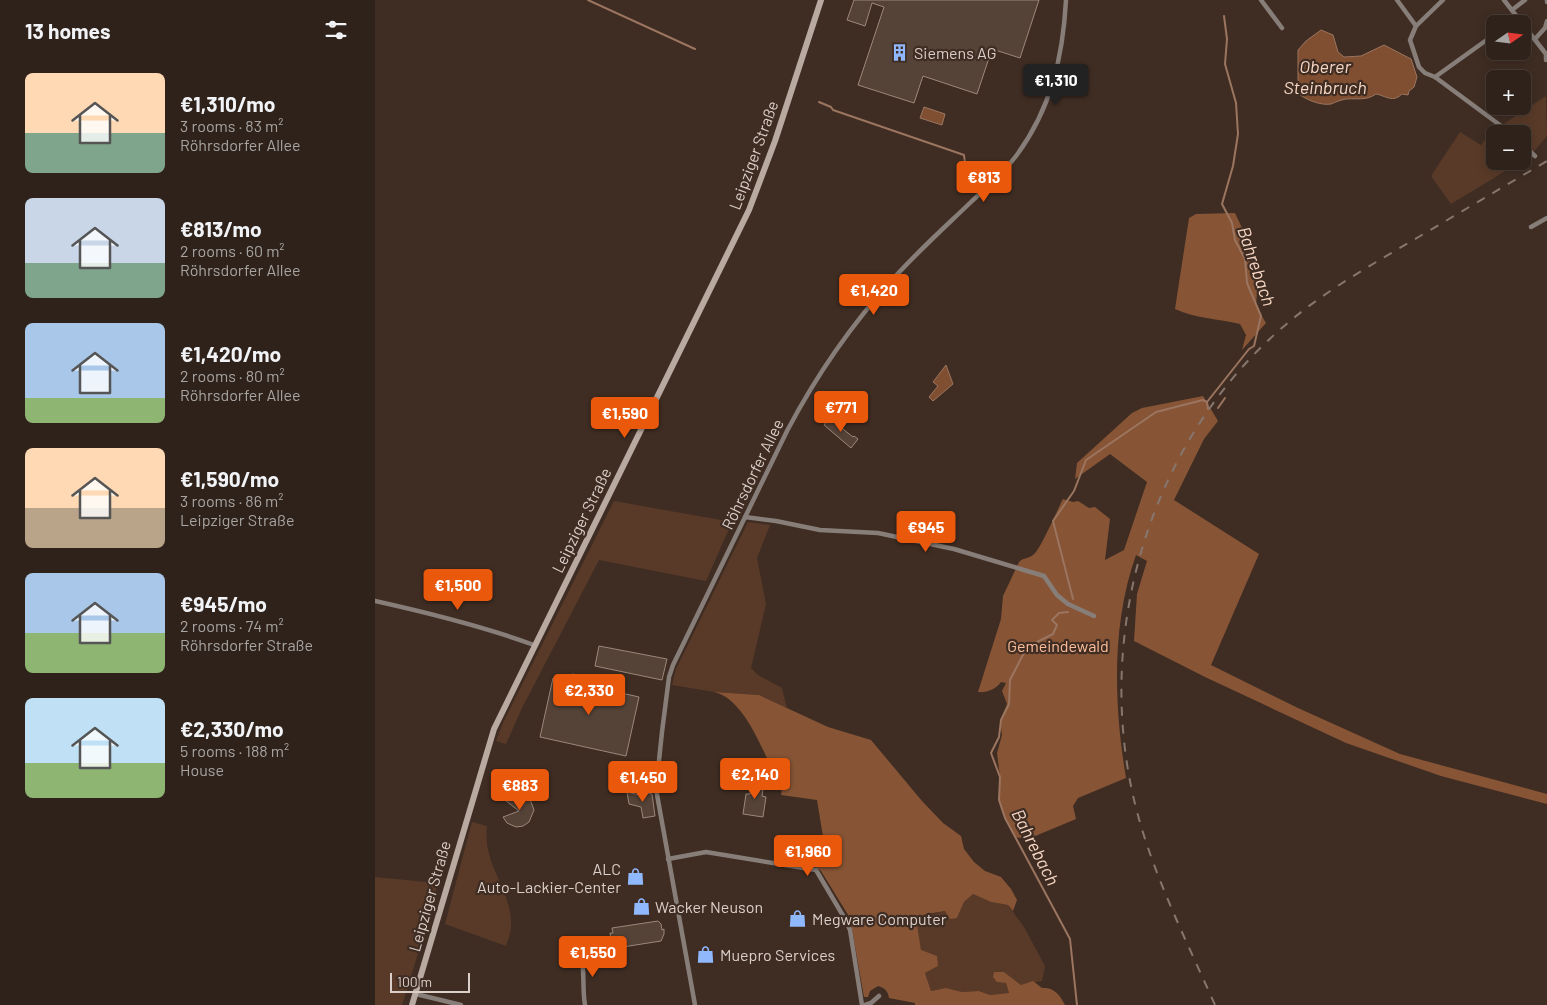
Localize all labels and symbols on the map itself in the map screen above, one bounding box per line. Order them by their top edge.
north arrow [1486,15,1531,60]
building icon: Siemens AG [890,42,910,62]
place label: Siemens AG [914,43,996,62]
water label: Oberer Steinbruch [1283,55,1367,98]
pin: €1,310 [1015,64,1097,106]
street label: Leipziger Straße [725,98,781,212]
pin: €813 [954,160,1014,203]
water label: Bahrebach [1233,223,1281,309]
pin: €1,420 [833,274,915,316]
pin: €771 [811,390,871,433]
pin: €1,590 [584,396,666,439]
street label: Röhrsdorfer Allee [717,416,787,532]
street label: Leipziger Straße [547,464,615,576]
pin: €945 [896,510,956,553]
pin: €1,500 [417,568,499,611]
park label: Gemeindewald [1007,636,1109,655]
pin: €2,330 [548,674,630,716]
pin: €2,140 [714,758,796,800]
pin: €1,450 [602,760,684,803]
pin: €883 [490,768,550,811]
water label: Bahrebach [1007,805,1065,889]
pin: €1,960 [767,834,849,877]
street label: Leipziger Straße [404,838,454,954]
place label: ALC Auto-Lackier-Center [477,859,621,896]
shop icon: ALC Auto-Lackier-Center [625,867,645,887]
shop icon: Wacker Neuson [631,896,651,916]
place label: Wacker Neuson [655,897,763,916]
shop icon: Megware Computer [788,908,808,928]
place label: Megware Computer [812,909,947,928]
pin: €1,550 [552,936,634,978]
shop icon: Muepro Services [696,944,716,964]
place label: Muepro Services [720,945,835,964]
scale bar [390,970,470,993]

